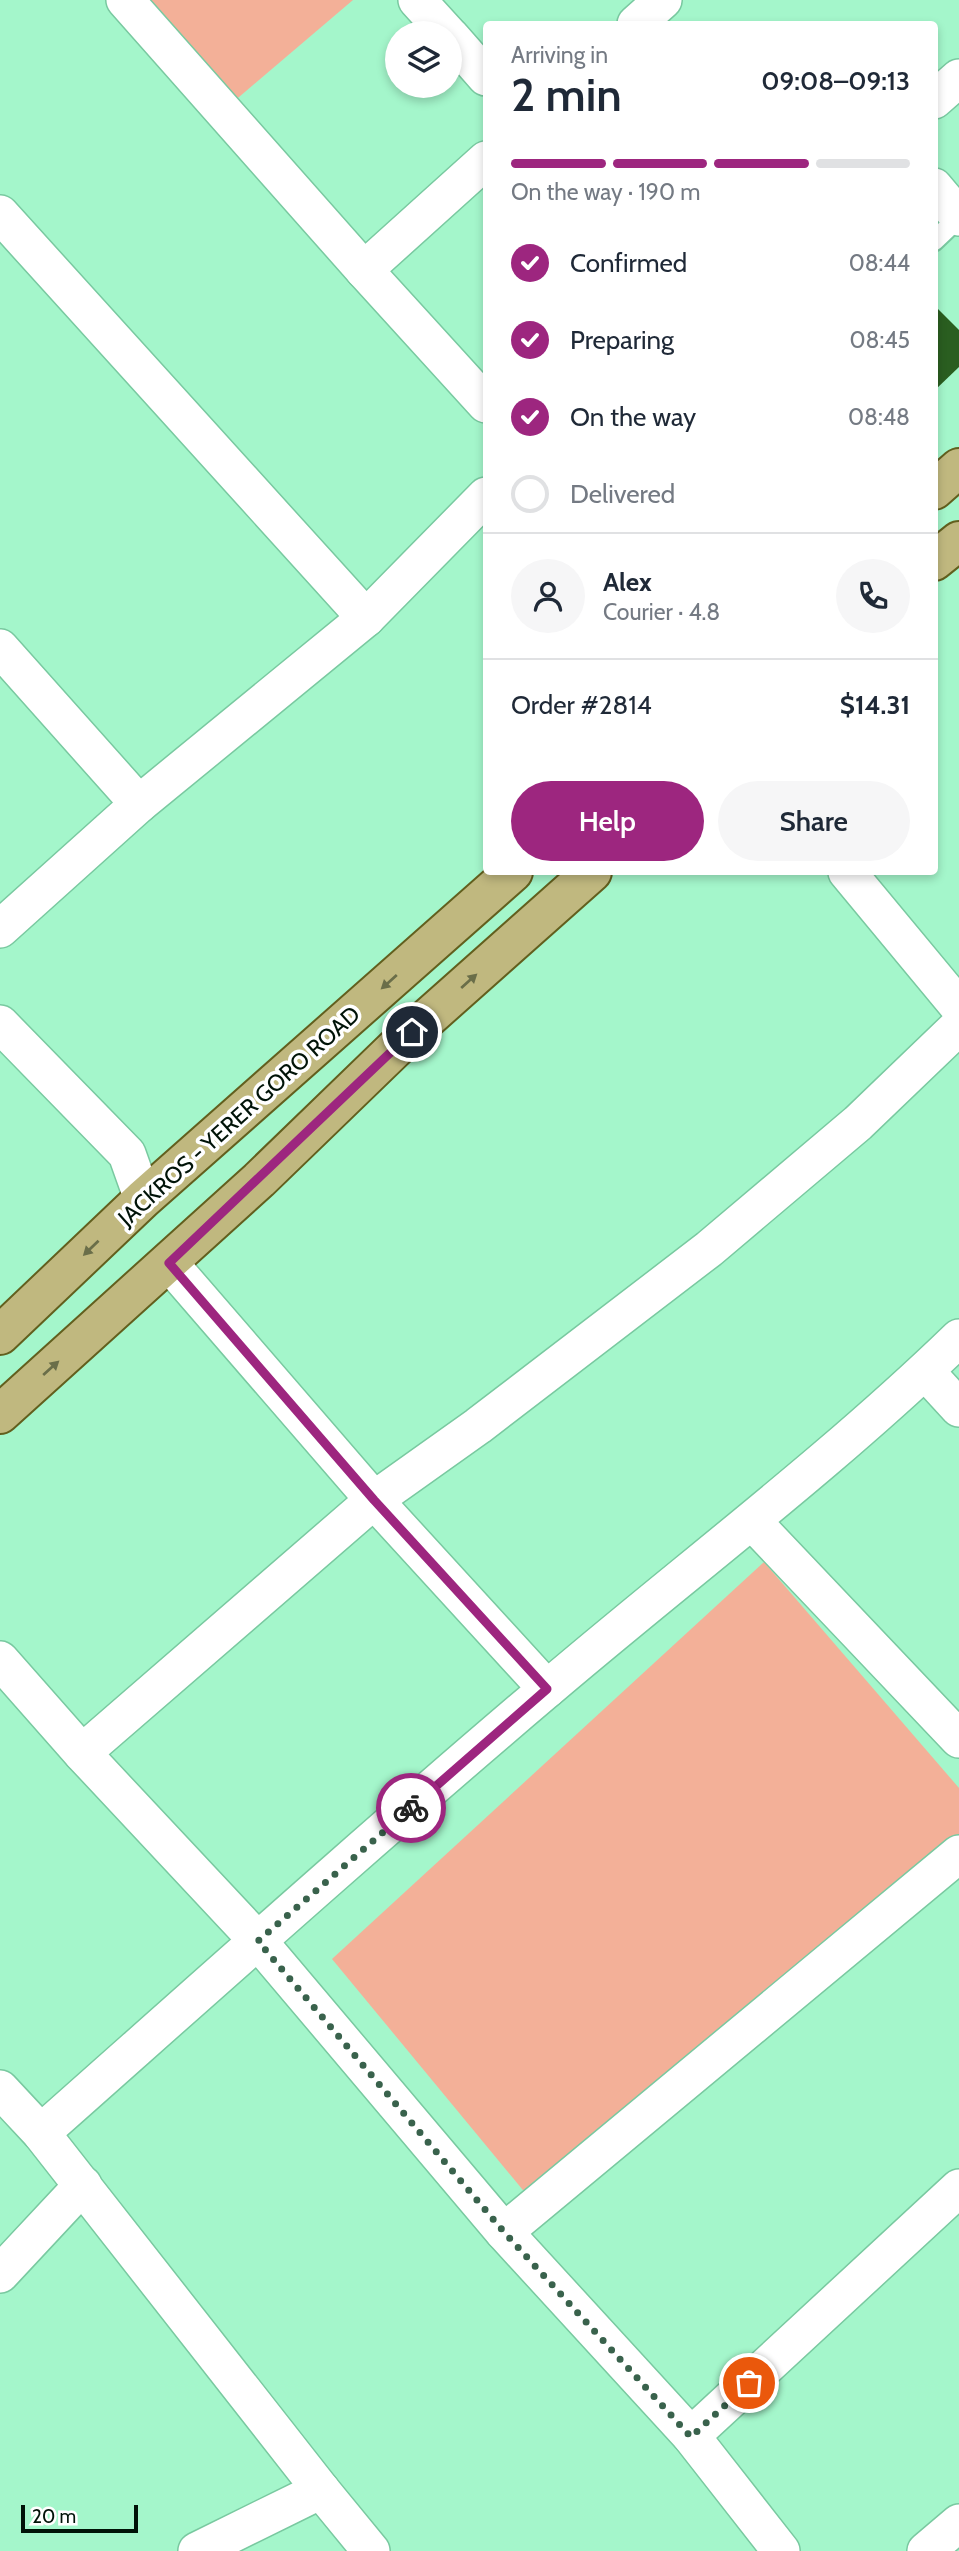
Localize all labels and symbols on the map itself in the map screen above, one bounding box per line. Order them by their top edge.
one-way arrow [461,973,478,989]
one-way arrow [381,974,398,990]
street label: JACKROS - YERER GORO ROAD [112,1000,366,1233]
pin [382,1002,442,1062]
one-way arrow [83,1240,100,1256]
one-way arrow [42,1360,60,1376]
courier [376,1773,446,1843]
pin [719,2353,779,2413]
scale bar [21,2502,138,2534]

